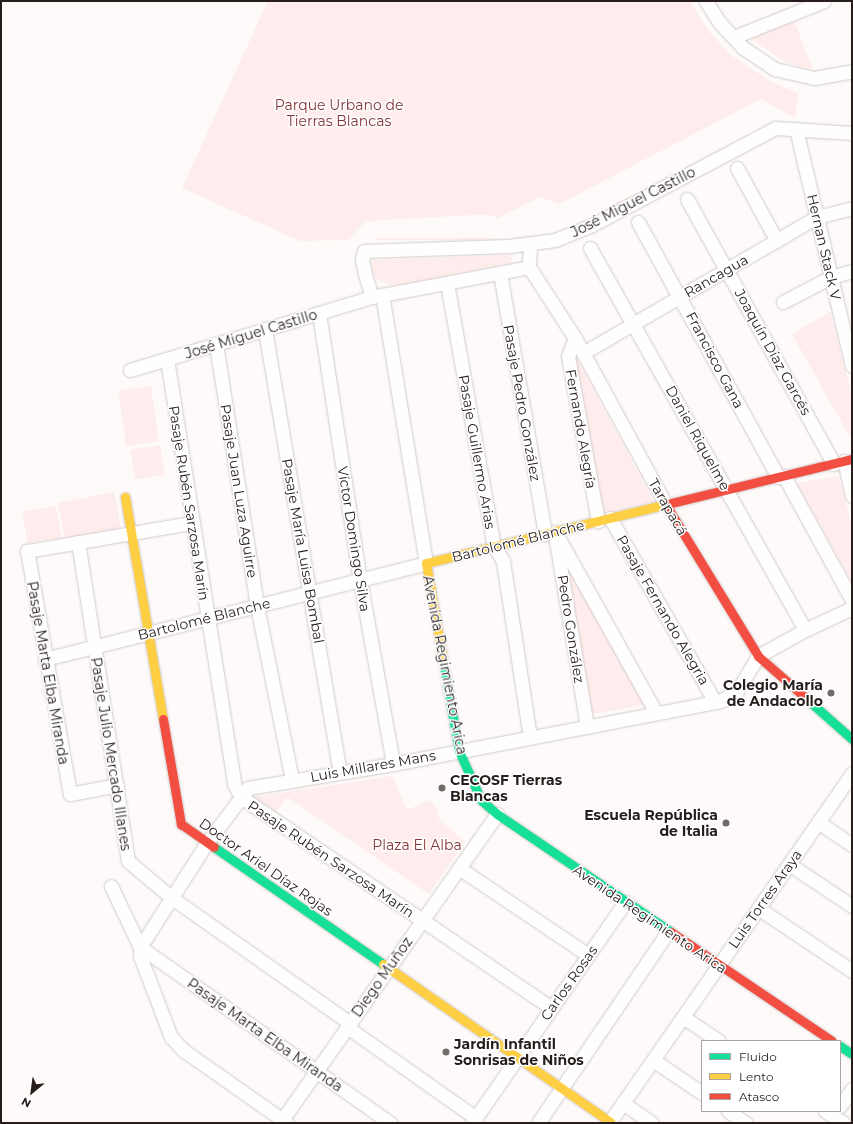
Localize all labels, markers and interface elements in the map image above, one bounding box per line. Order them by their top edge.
park label: Parque Urbano de Tierras Blancas [275,97,403,130]
street label: José Miguel Castillo [568,163,698,241]
street label: Hernan Stack V [804,192,844,302]
street label: Rancagua [681,251,751,301]
street label: Joaquín Díaz Garcés [731,286,815,418]
street label: José Miguel Castillo [183,306,319,362]
street label: Francisco Gana [682,309,748,411]
street label: Pasaje Pedro González [500,323,544,483]
street label: Fernando Alegría [562,368,600,490]
street label: Pasaje Guillermo Arias [455,374,499,530]
street label: Daniel Riquelme [662,383,734,493]
street label: Pasaje Juan Luza Aguirre [217,403,261,579]
street label: Pasaje Rubén Sarzosa Marín [165,404,213,602]
street label: Pasaje María Luisa Bombal [278,457,328,645]
street label: Víctor Domingo Silva [334,465,374,613]
street label: Tarapacá [645,476,691,538]
street label: Bartolomé Blanche [450,516,586,566]
street label: Pasaje Fernando Alegria [613,532,713,688]
street label: Avenida Regimiento Arica [419,574,471,756]
street label: Pedro González [554,574,588,684]
street label: Pasaje Marta Elba Miranda [24,580,72,766]
street label: Bartolomé Blanche [136,594,272,644]
street label: Pasaje Julio Mercado Illanes [87,656,135,852]
place label: Colegio María de Andacollo [723,677,823,710]
marker: Colegio María de Andacollo [826,688,836,698]
street label: Luis Millares Mans [309,747,437,785]
place label: CECOSF Tierras Blancas [450,772,562,804]
marker: CECOSF Tierras Blancas [437,783,447,793]
street label: Pasaje Rubén Sarzosa Marín [245,797,417,921]
place label: Escuela República de Italia [584,807,718,840]
street label: Doctor Ariel Díaz Rojas [196,814,336,920]
marker: Escuela República de Italia [721,818,731,828]
park label: Plaza El Alba [372,837,462,853]
street label: Luis Torres Araya [725,847,805,951]
street label: Avenida Regimiento Arica [570,861,730,977]
street label: Diego Muñoz [348,934,416,1020]
street label: Carlos Rosas [537,942,601,1024]
street label: Pasaje Marta Elba Miranda [184,975,346,1095]
place label: Jardín Infantil Sonrisas de Niños [454,1036,584,1068]
legend [701,1040,841,1112]
marker: Jardín Infantil Sonrisas de Niños [441,1047,451,1057]
text: Fluido [739,1049,777,1064]
text: Lento [739,1069,774,1084]
north arrow [12,1072,52,1112]
text: Atasco [739,1089,779,1104]
text: N [19,1094,33,1111]

